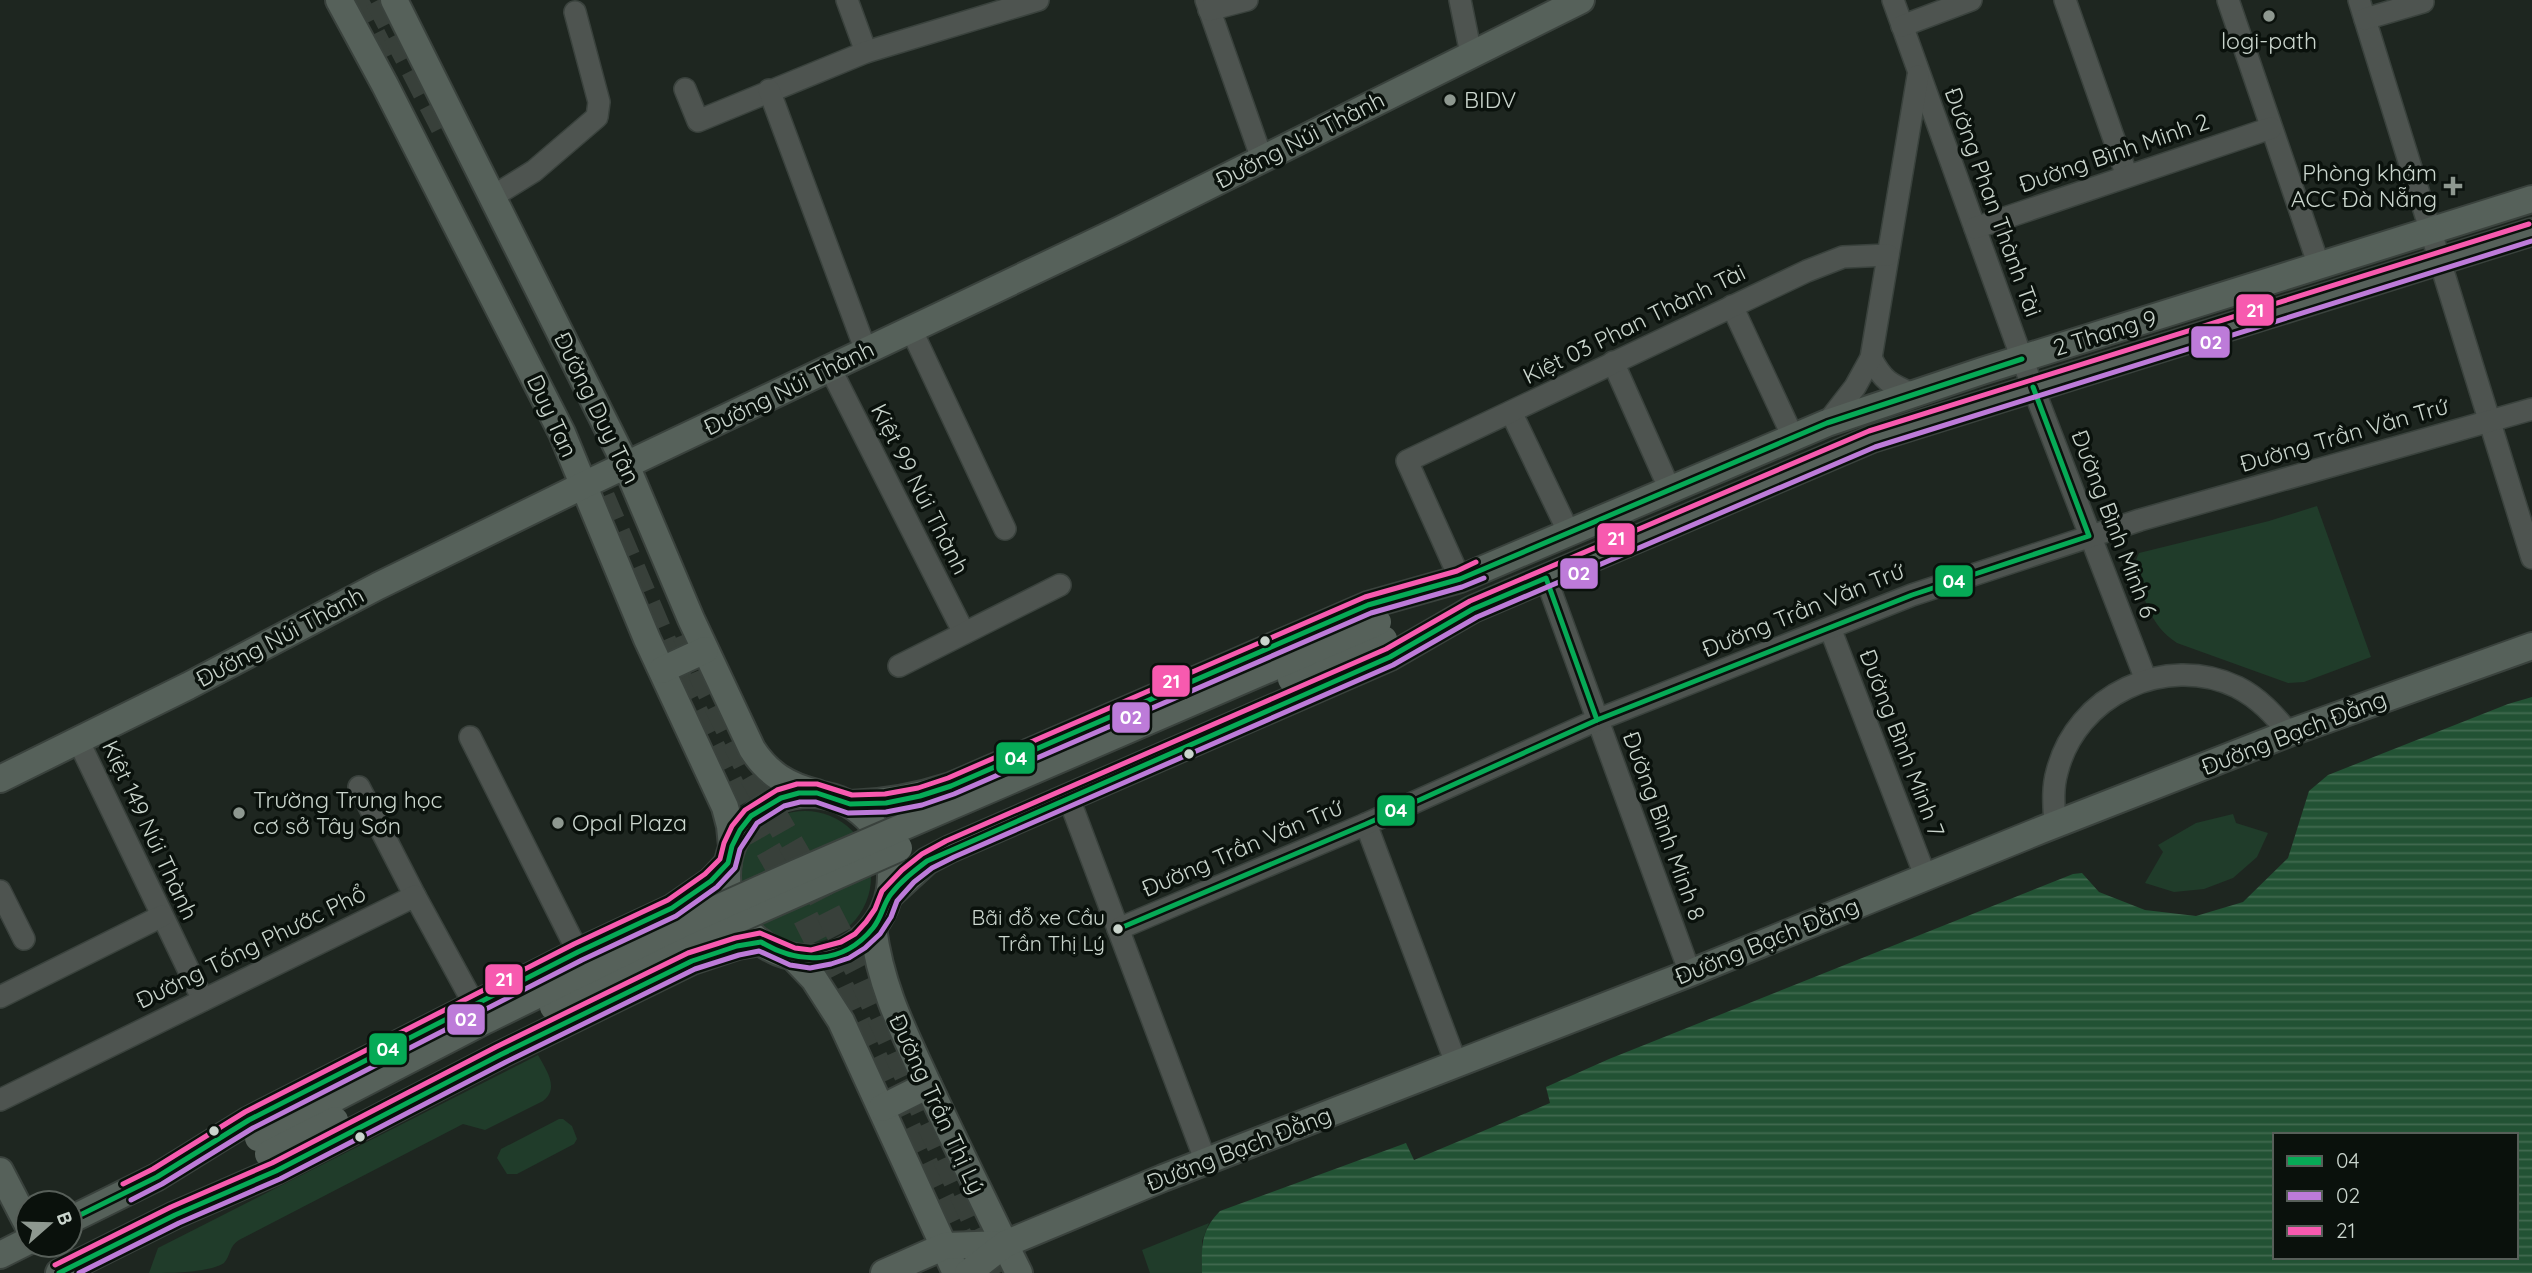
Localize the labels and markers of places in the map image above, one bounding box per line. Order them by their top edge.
marker: logi-path [2261,8,2277,24]
place label: logi-path [2221,26,2317,55]
place label: BIDV [1464,85,1516,114]
marker: BIDV [1442,92,1458,108]
place label: Phòng khám ACC Đà Nẵng [2291,158,2437,213]
marker: Phòng khám ACC Đà Nẵng [2443,176,2463,196]
unlabelled marker [1258,634,1272,648]
unlabelled marker [1182,747,1196,761]
place label: Trường Trung học cơ sở Tây Sơn [253,785,443,840]
marker: Trường Trung học cơ sở Tây Sơn [231,805,247,821]
place label: Opal Plaza [572,808,687,837]
marker: Opal Plaza [550,815,566,831]
place label: Bãi đỗ xe Cầu Trần Thị Lý [972,904,1105,956]
marker: Bãi đỗ xe Cầu Trần Thị Lý [1111,922,1125,936]
unlabelled marker [207,1124,221,1138]
unlabelled marker [353,1130,367,1144]

